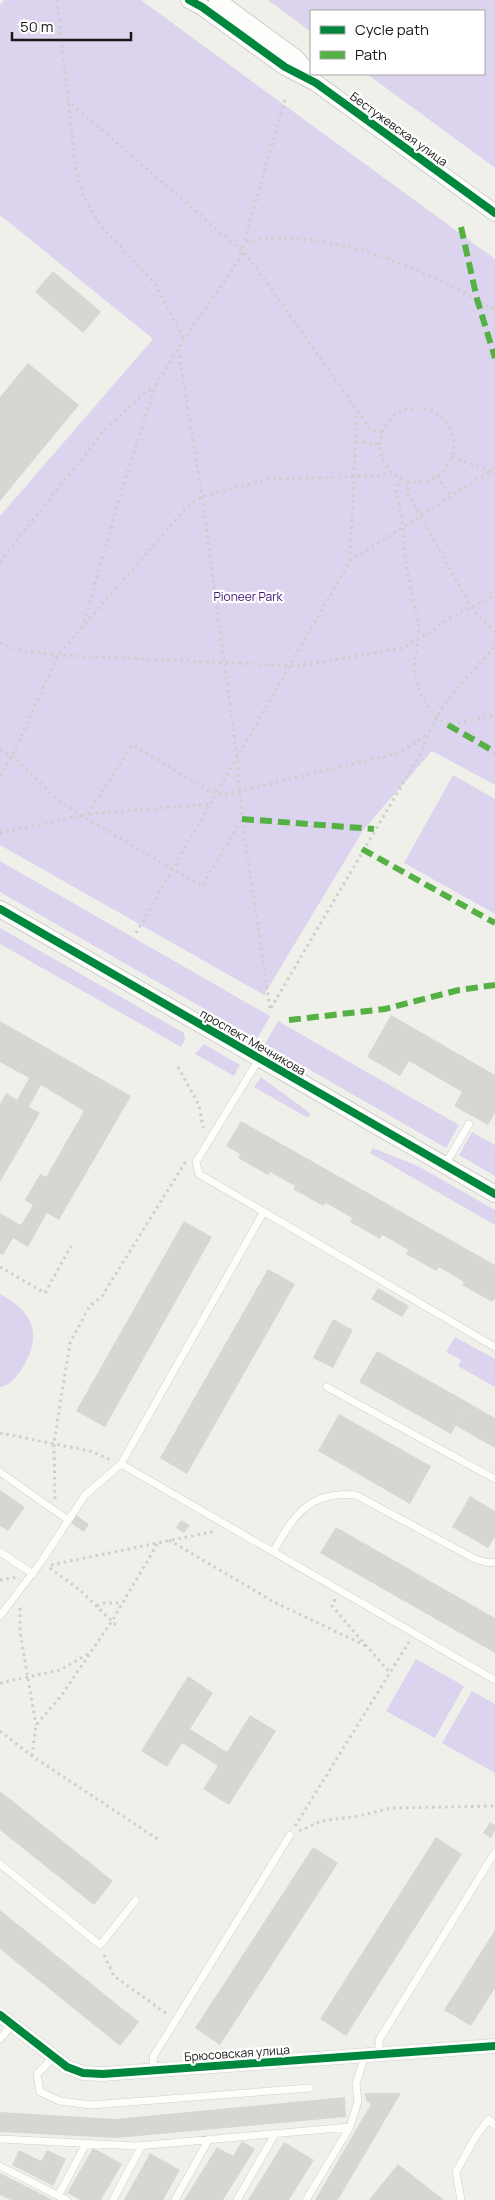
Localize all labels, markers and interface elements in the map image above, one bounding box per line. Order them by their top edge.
scale bar [12,10,131,42]
legend [310,10,485,75]
text: 50 m [20,16,54,37]
text: Cycle path [355,19,429,40]
text: Path [355,44,387,65]
street label: Бестужевская улица [347,88,451,170]
park label: Pioneer Park [214,588,283,605]
street label: проспект Мечникова [197,1005,309,1079]
street label: Брюсовская улица [184,2041,290,2065]

